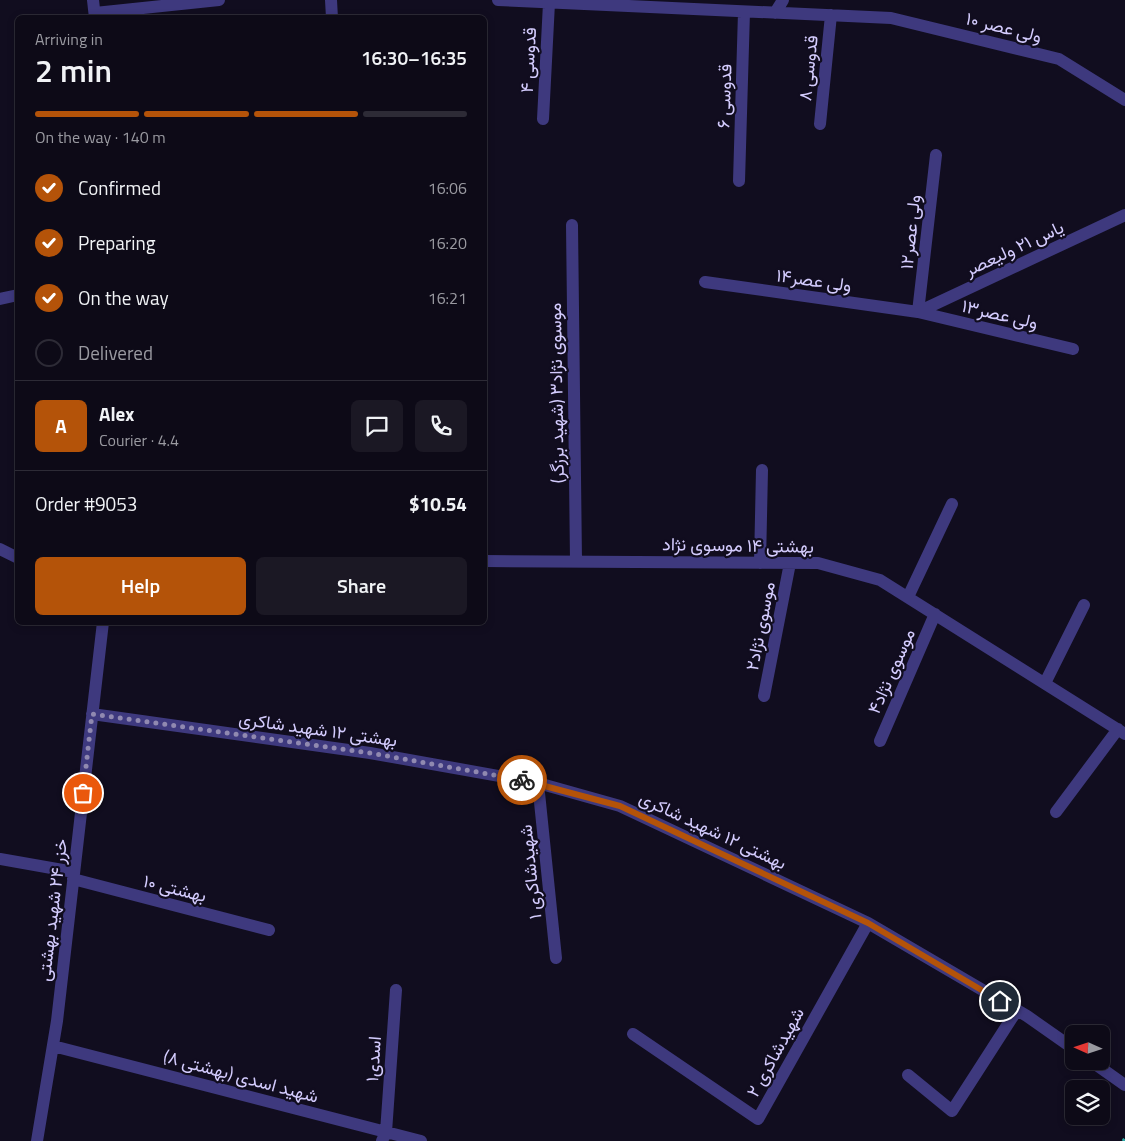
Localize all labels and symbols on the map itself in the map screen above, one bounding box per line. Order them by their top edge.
street label: ولی عصر ۱۰ [963,5,1045,49]
street label: قدوسی ۴ [513,26,543,94]
street label: قدوسی ۸ [791,34,825,102]
street label: قدوسی ۶ [709,63,739,129]
street label: ولی عصر۱۲ [893,193,927,271]
street label: یاس ۲۱ ولیعصر [959,213,1068,283]
street label: ولی عصر۱۴ [774,261,854,299]
street label: ولی عصر۱۳ [959,292,1041,336]
street label: موسوی نژاد۳ (شهید برزگر) [541,302,571,484]
street label: بهشتی ۱۴ موسوی نژاد [662,530,814,560]
street label: موسوی نژاد۲ [738,579,782,673]
street label: موسوی نژاد۴ [860,624,922,718]
street label: بهشتی ۱۲ شهید شاکری [237,705,399,753]
courier [497,755,547,805]
pin [62,772,104,814]
street label: بهشتی ۱۲ شهید شاکری [635,784,791,876]
street label: شهیدشاکری ۱ [512,823,548,921]
street label: خزر ۲۴ شهید بهشتی [30,837,74,983]
street label: بهشتی ۱۰ [141,867,209,909]
pin [979,980,1021,1022]
street label: شهیدشاکری ۲ [739,1002,811,1102]
north arrow [1065,1025,1110,1070]
street label: اسدی۱ [358,1035,388,1083]
street label: شهید اسدی (بهشتی ۸) [160,1042,322,1110]

